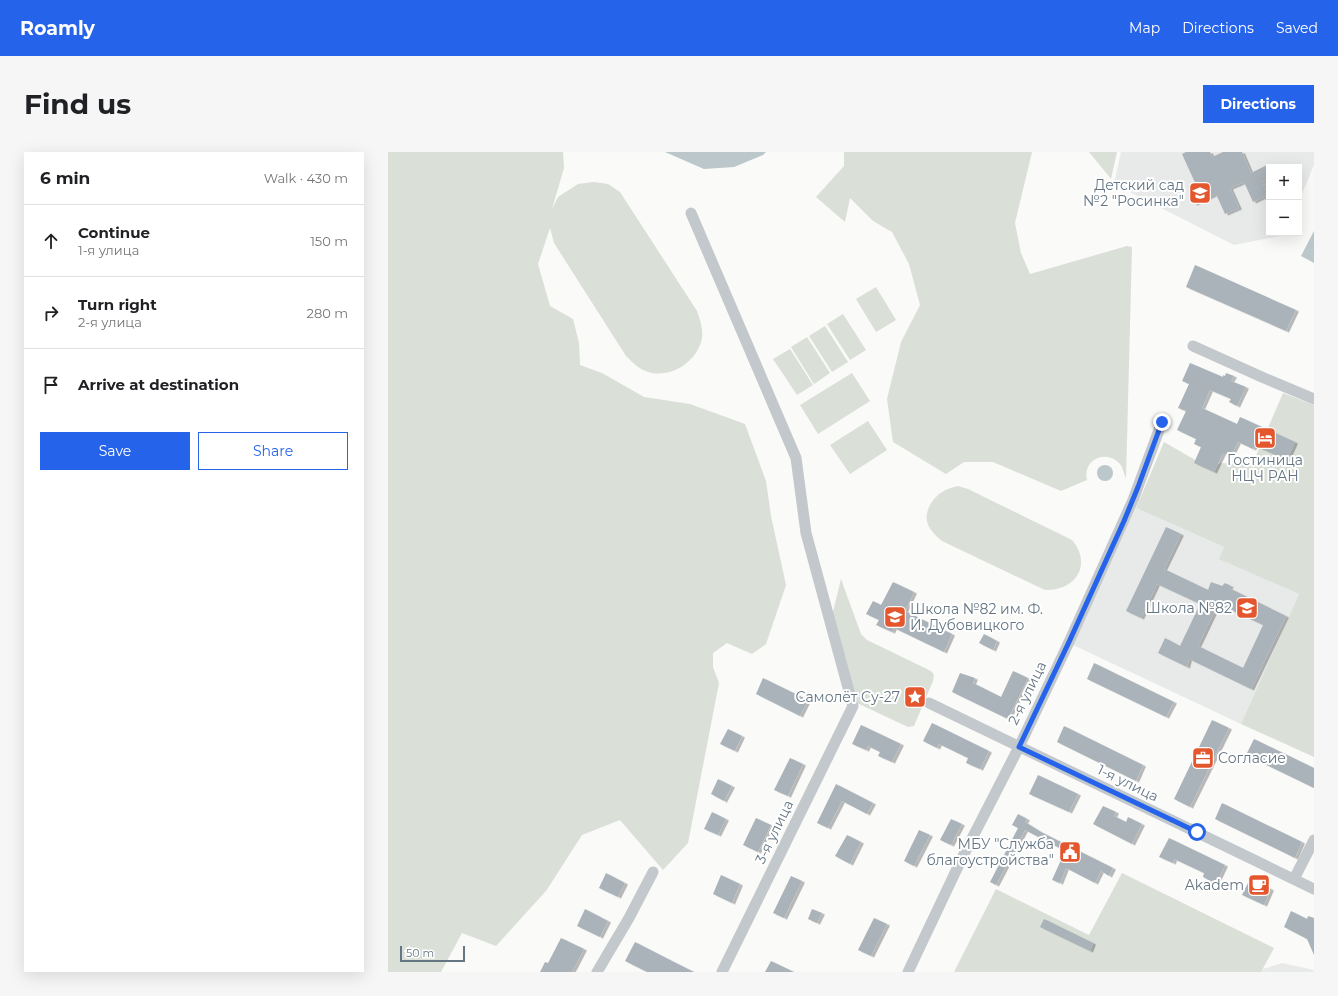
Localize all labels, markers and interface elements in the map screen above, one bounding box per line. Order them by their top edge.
text: Roamly [20,17,95,40]
text: Map [1129,19,1160,37]
text: Directions [1182,19,1254,37]
text: Saved [1276,19,1318,37]
button: Directions [1203,85,1314,123]
text: Find us [24,87,131,121]
map controls [1266,164,1302,236]
button: + [1266,164,1302,200]
text: 6 min [40,168,90,188]
text: Walk · 430 m [264,170,348,186]
place label: Детский сад №2 "Росинка" [1083,176,1184,210]
school or university icon: Детский сад №2 "Росинка" [1187,180,1213,206]
button: − [1266,200,1302,236]
text: Continue [78,223,150,242]
icon: ahead [40,230,62,252]
text: 150 m [310,233,348,249]
text: 1-я улица [78,242,139,258]
text: Turn right [78,295,157,314]
icon: right [40,302,62,324]
text: 280 m [307,305,348,321]
text: 2-я улица [78,314,142,330]
icon: arrive [40,374,62,396]
text: Arrive at destination [78,375,239,394]
route end [1153,413,1171,431]
hotel icon: Гостиница НЦЧ РАН [1252,425,1278,451]
button: Save [40,432,190,470]
button: Share [198,432,348,470]
place label: Гостиница НЦЧ РАН [1227,451,1303,485]
school or university icon: Школа №82 [1234,595,1260,621]
place label: Школа №82 [1146,599,1232,617]
place label: Школа №82 им. Ф. И. Дубовицкого [910,600,1043,634]
school or university icon: Школа №82 им. Ф. И. Дубовицкого [882,604,908,630]
street label: 2-я улица [1004,658,1050,728]
place icon: Самолёт Су-27 [902,684,928,710]
place label: Самолёт Су-27 [796,688,900,706]
office icon: Согласие [1190,745,1216,771]
place label: Согласие [1218,749,1286,767]
street label: 1-я улица [1094,760,1162,806]
street label: 3-я улица [751,797,797,867]
route start [1188,823,1206,841]
place label: МБУ "Служба благоустройства" [926,835,1054,869]
public building icon: МБУ "Служба благоустройства" [1057,839,1083,865]
cafe icon: Akadem [1246,872,1272,898]
place label: Akadem [1185,876,1244,894]
scale bar [400,944,465,963]
text: 50 m [406,946,434,960]

